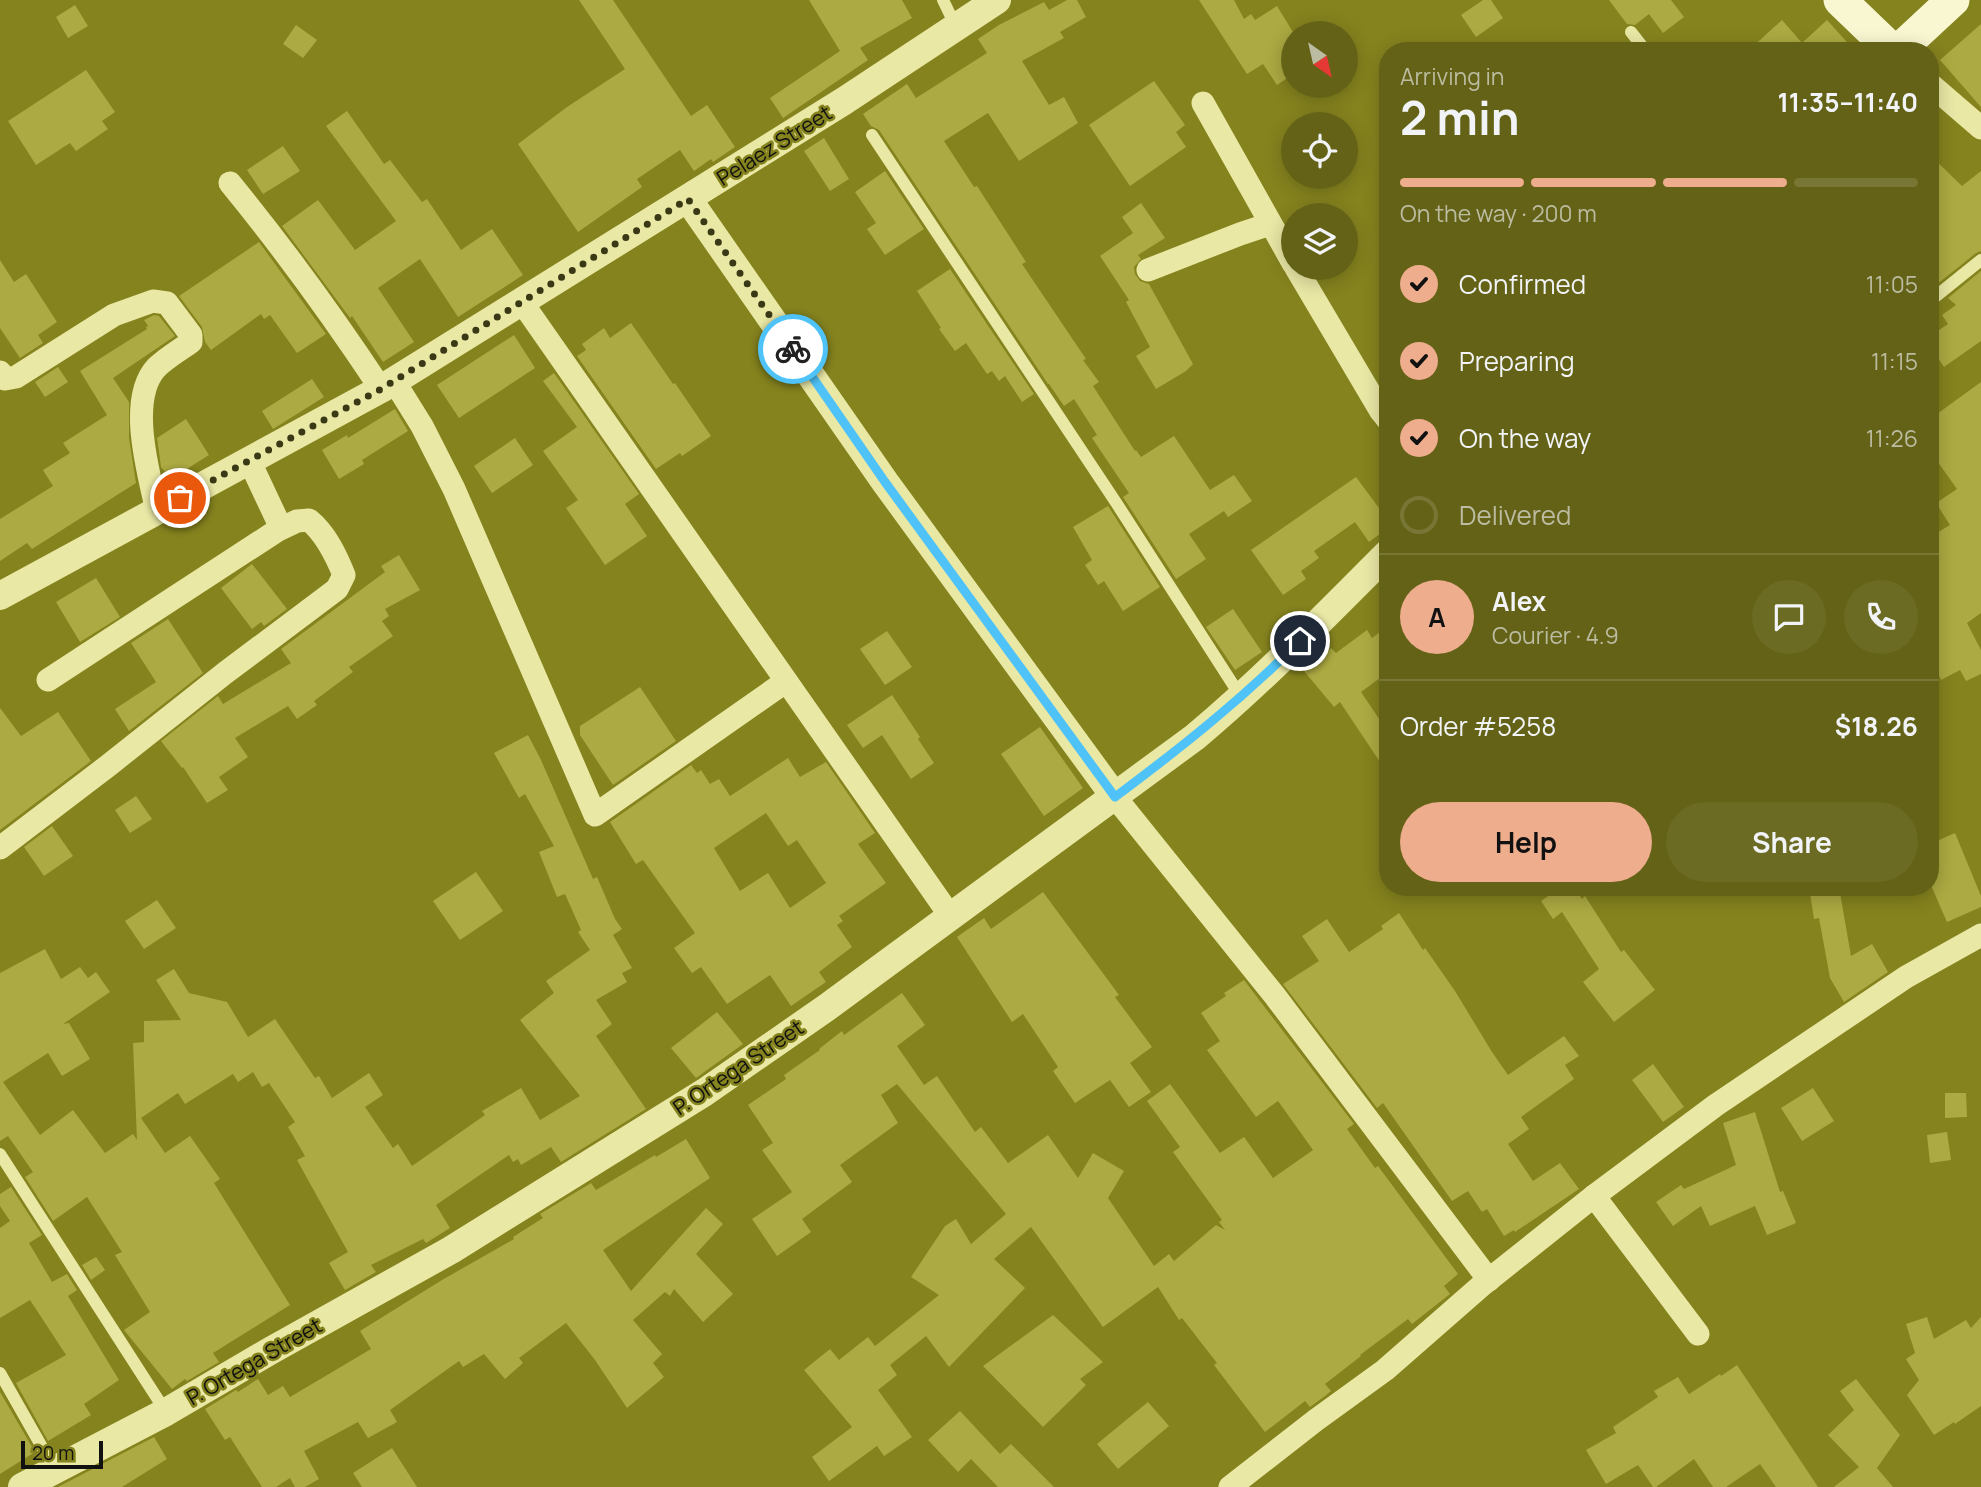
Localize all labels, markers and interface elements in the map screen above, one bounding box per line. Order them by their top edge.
north arrow [1281,21,1358,98]
map controls [1281,21,1358,280]
text: Arriving in [1400,60,1505,92]
text: 11:35–11:40 [1777,84,1918,120]
text: 2 min [1400,86,1520,149]
street label: Pelaez Street [711,98,837,192]
button: locate [1281,112,1358,189]
text: On the way · 200 m [1400,197,1597,229]
button: layers [1281,203,1358,280]
icon: check [1400,265,1438,303]
text: Confirmed [1459,266,1586,302]
text: 11:05 [1866,268,1918,300]
courier [758,314,828,384]
icon: bike [774,330,812,368]
icon: check [1400,342,1438,380]
text: Preparing [1459,343,1575,379]
text: 11:15 [1871,345,1918,377]
icon: check [1400,419,1438,457]
text: On the way [1459,420,1591,456]
text: 11:26 [1866,422,1918,454]
pin [150,468,210,528]
icon: bag [161,479,199,517]
text: Delivered [1459,497,1571,533]
button: chat [1752,580,1826,654]
button: phone [1844,580,1918,654]
text: Alex [1492,583,1546,619]
text: A [1428,599,1446,635]
pin [1270,611,1330,671]
text: Courier · 4.9 [1492,619,1619,651]
icon: home [1281,622,1319,660]
text: Order #5258 [1400,708,1556,744]
text: $18.26 [1835,708,1918,744]
button: Help [1400,802,1652,882]
button: Share [1666,802,1918,882]
street label: P. Ortega Street [667,1013,809,1121]
street label: P. Ortega Street [181,1311,327,1411]
scale bar [21,1438,103,1470]
text: 20 m [32,1440,74,1466]

